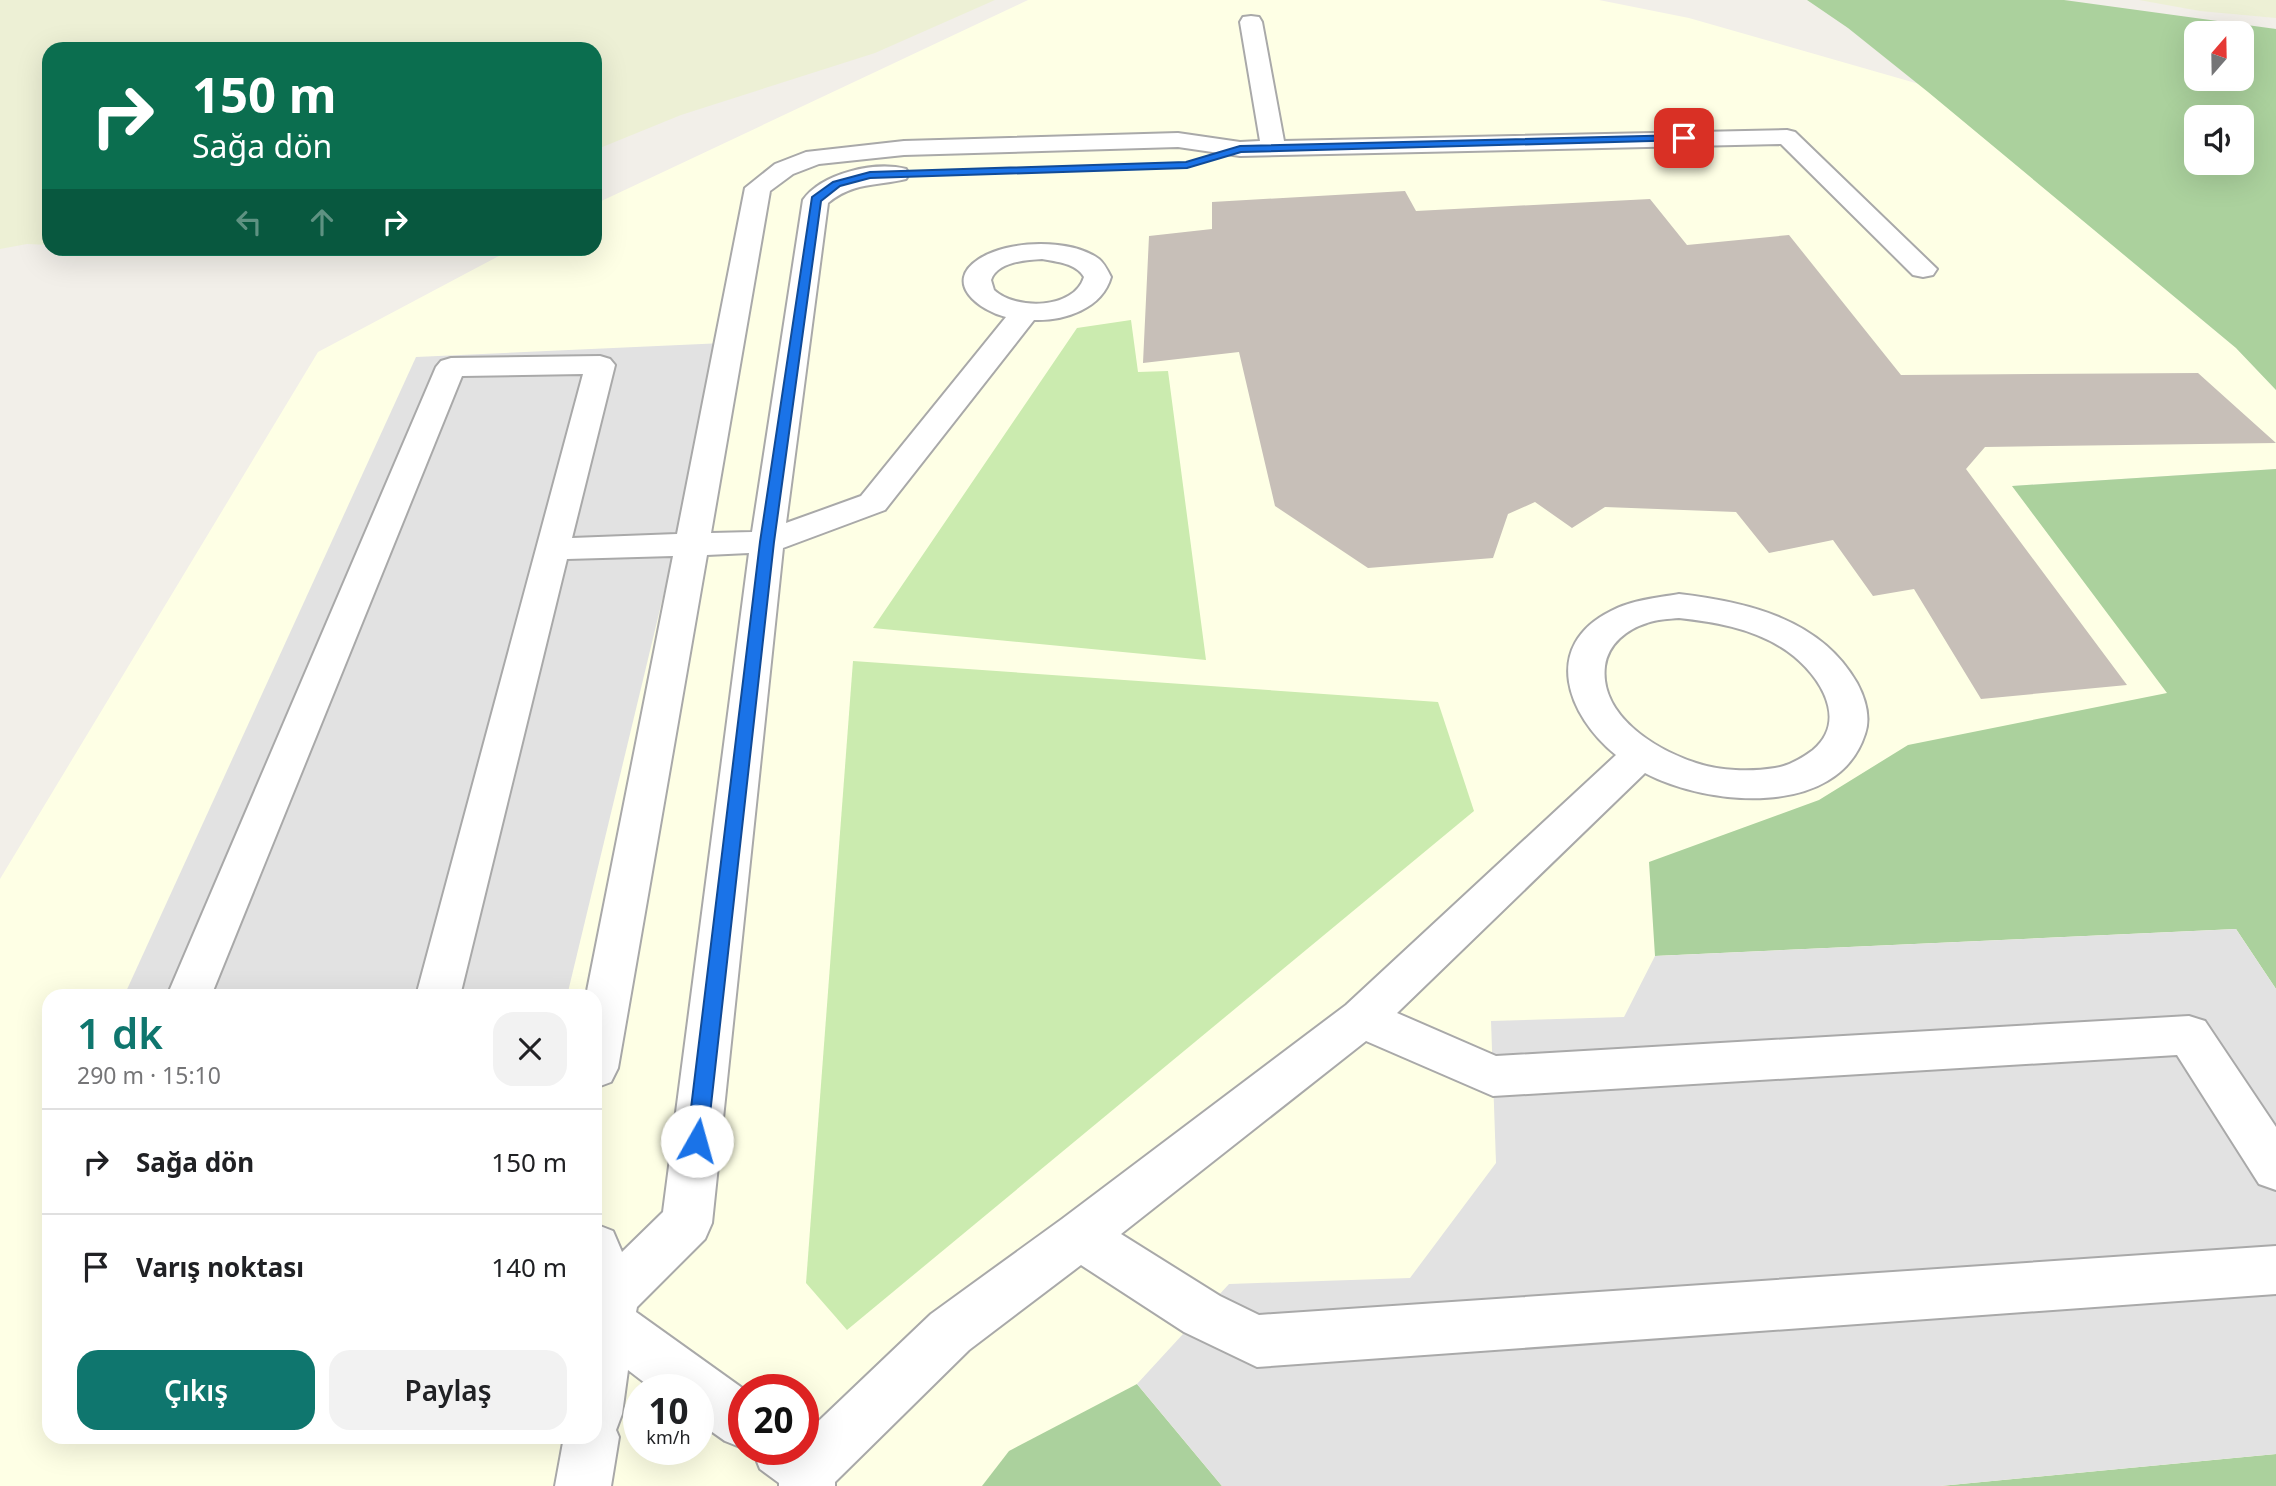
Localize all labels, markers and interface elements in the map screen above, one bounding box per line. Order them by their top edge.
north arrow [2184,21,2254,91]
map controls [2184,21,2254,175]
text: 150 m [192,61,337,127]
icon: right [77,70,168,161]
button: sound [2184,105,2254,175]
pin [1654,108,1714,168]
icon: arrive [1665,119,1703,157]
text: Sağa dön [192,124,332,167]
icon: left [230,203,268,241]
icon: ahead [303,203,341,241]
icon: right [376,203,414,241]
text: 1 dk [77,1004,163,1061]
button: close [493,1012,567,1086]
text: 290 m · 15:10 [77,1059,221,1091]
position arrow [660,1104,734,1178]
icon: right [77,1143,115,1181]
text: Sağa dön [136,1144,254,1180]
text: 150 m [491,1144,567,1180]
icon: arrive [77,1248,115,1286]
text: Varış noktası [136,1249,304,1285]
text: 140 m [491,1249,567,1285]
button: Çıkış [77,1350,315,1430]
button: Paylaş [329,1350,567,1430]
speed limit sign: 20 [728,1374,819,1465]
text: 10 [648,1387,689,1434]
text: km/h [646,1425,691,1449]

